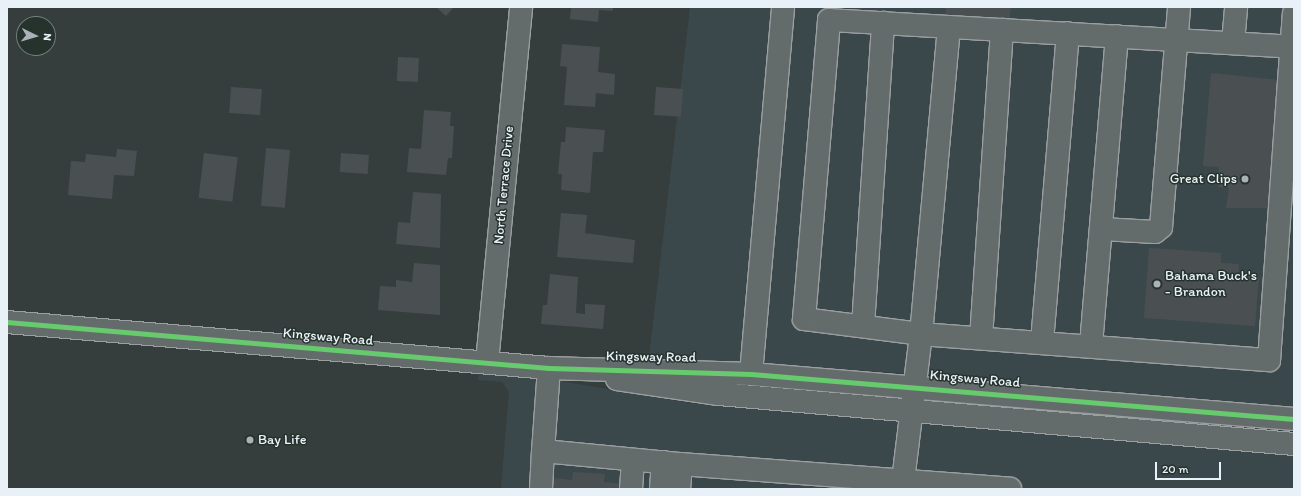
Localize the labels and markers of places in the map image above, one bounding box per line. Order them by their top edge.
place label: Great Clips [1170,171,1237,187]
marker: Great Clips [1240,174,1250,184]
place label: Bahama Buck's - Brandon [1165,268,1257,300]
marker: Bahama Buck's - Brandon [1152,279,1162,289]
place label: Bay Life [258,432,307,448]
marker: Bay Life [245,435,255,445]

